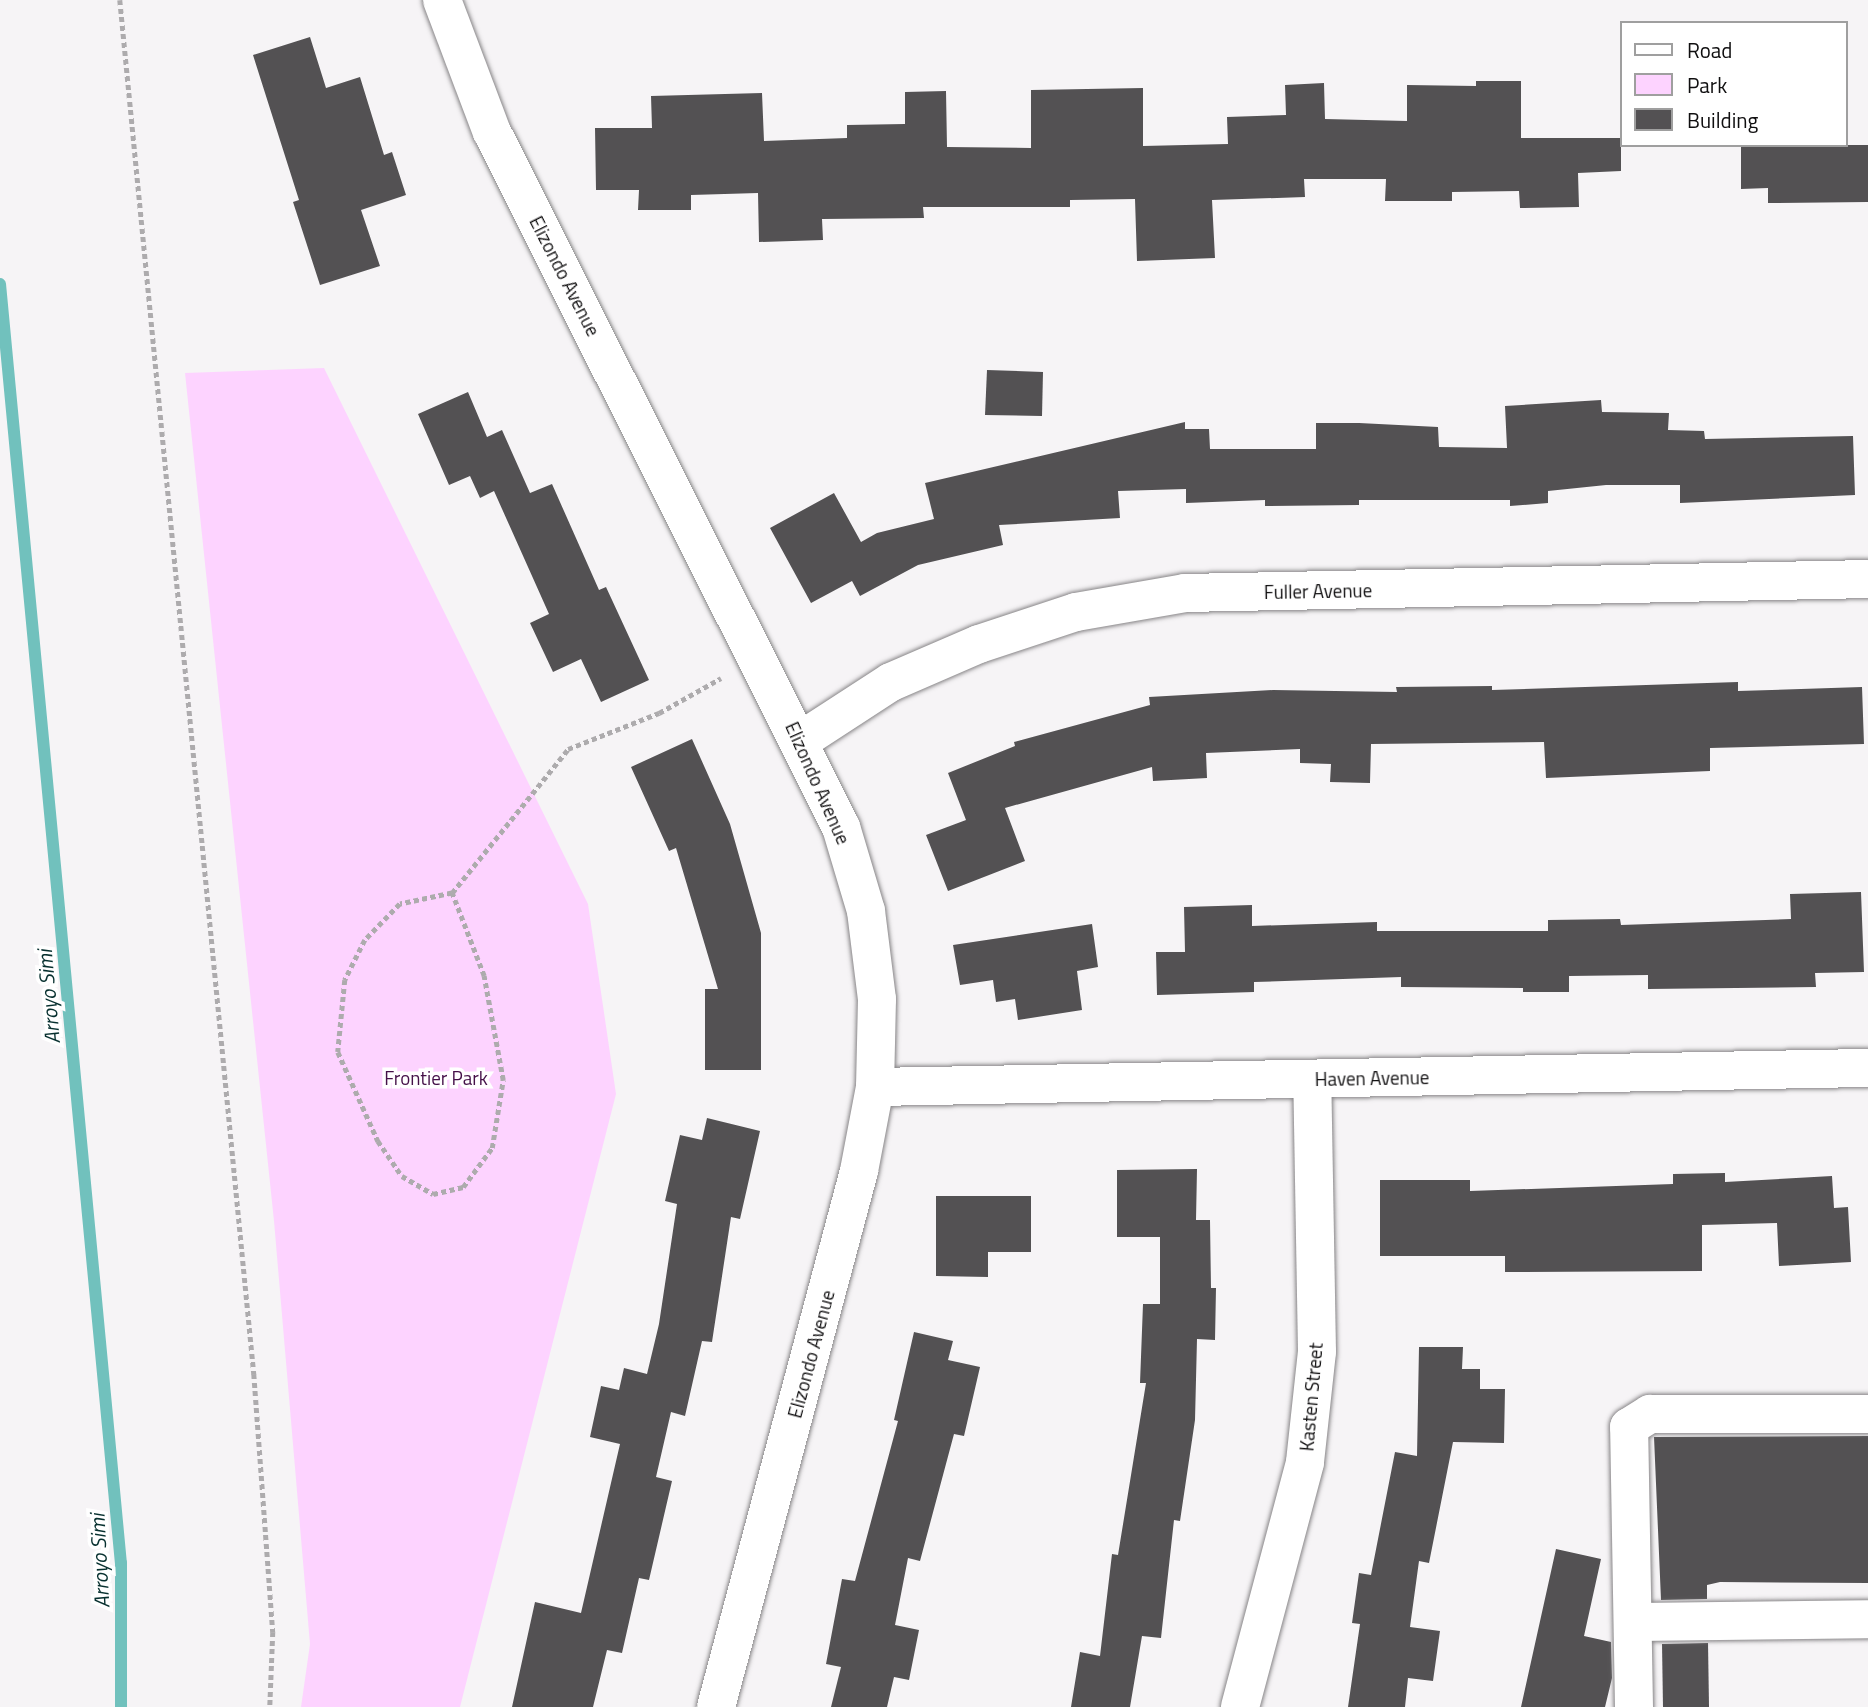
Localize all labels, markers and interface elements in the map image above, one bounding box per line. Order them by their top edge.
legend [1619,21,1847,147]
text: Road [1687,34,1732,66]
text: Park [1687,69,1727,101]
text: Building [1687,104,1758,136]
street label: Elizondo Avenue [525,212,605,340]
street label: Fuller Avenue [1264,579,1372,603]
street label: Elizondo Avenue [781,718,855,848]
water label: Arroyo Simi [31,949,65,1045]
street label: Haven Avenue [1314,1066,1430,1090]
park label: Frontier Park [384,1067,488,1089]
street label: Elizondo Avenue [783,1288,839,1420]
street label: Kasten Street [1295,1342,1327,1452]
water label: Arroyo Simi [84,1513,114,1609]

